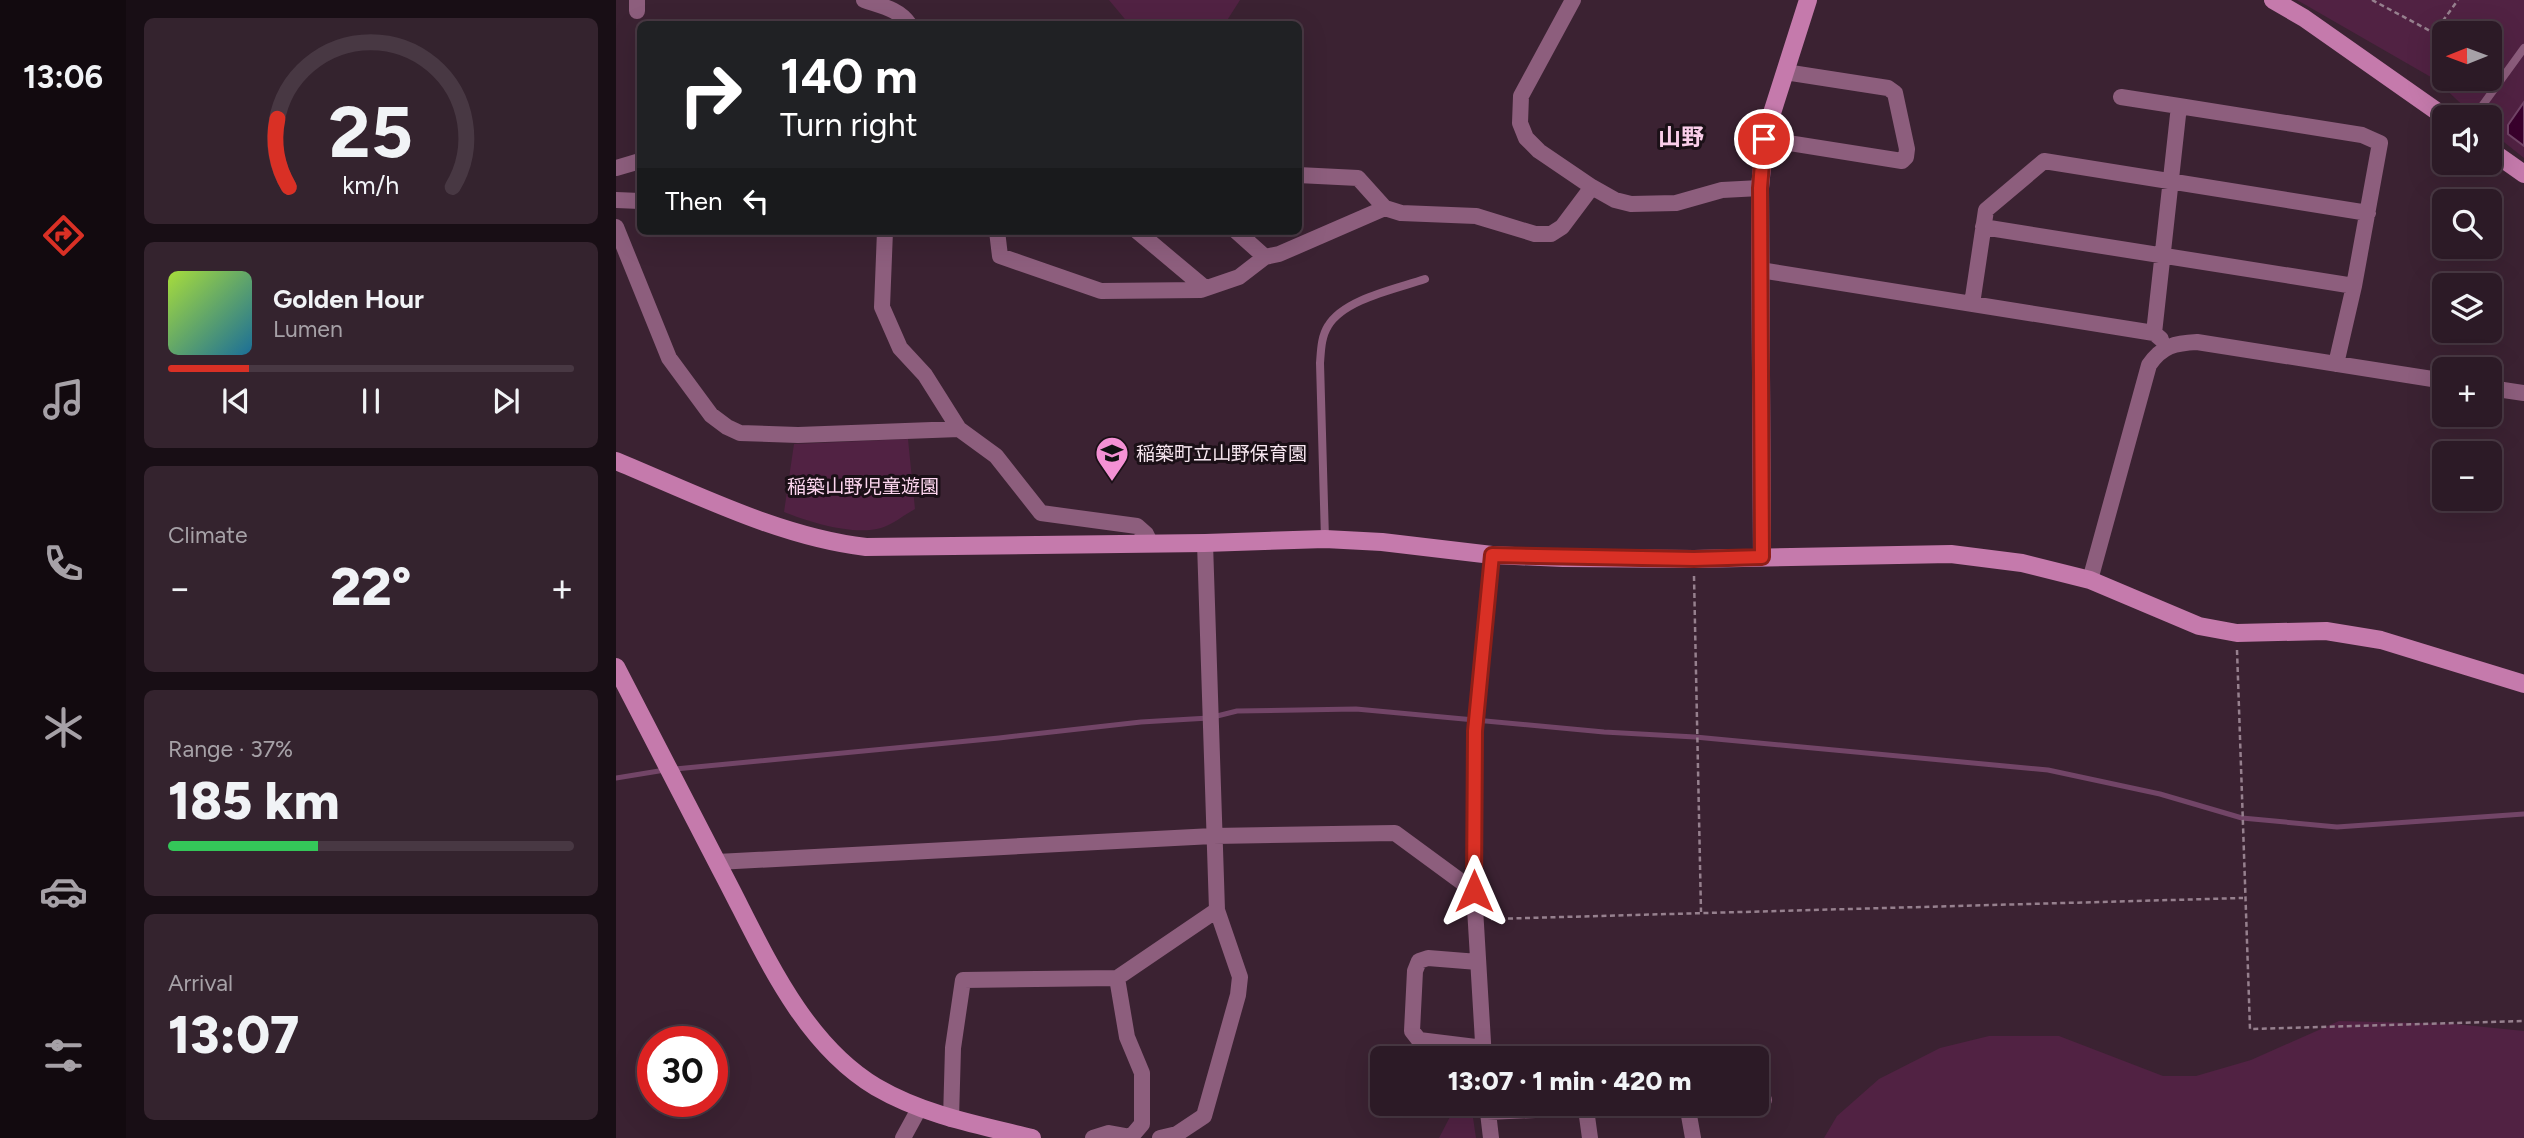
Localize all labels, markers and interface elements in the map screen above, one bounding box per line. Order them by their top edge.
north arrow [2432,21,2502,91]
map controls [2432,21,2502,511]
text: 140 m [780,46,918,105]
icon: right [665,49,756,140]
text: 13:06 [23,58,103,96]
text: 25 [329,88,413,175]
button: sound [2432,105,2502,175]
text: Turn right [780,106,918,144]
pin [1734,109,1794,169]
icon: arrive [1745,120,1783,158]
district label: 山野 [1658,123,1704,151]
text: km/h [342,170,400,200]
icon: left [737,182,775,220]
text: Then [665,185,723,217]
button: search [2432,189,2502,259]
icon: directions [39,211,88,260]
button: layers [2432,273,2502,343]
text: Golden Hour [273,283,424,315]
text: Lumen [273,315,343,343]
button: + [2432,357,2502,427]
icon: music [39,375,88,424]
icon: previous [217,382,255,420]
icon: pause [352,382,390,420]
icon: next [487,382,525,420]
school or university icon: 稲築町立山野保育園 [1093,434,1131,483]
button: − [2432,441,2502,511]
place label: 稲築町立山野保育園 [1136,442,1307,465]
park label: 稲築山野児童遊園 [787,475,939,498]
text: Climate [168,521,247,549]
icon: phone [39,539,88,588]
text: 22° [330,556,412,618]
text: − [168,565,192,611]
text: + [550,565,574,611]
icon: climate [39,703,88,752]
text: Range · 37% [168,735,293,763]
text: 185 km [168,770,340,832]
position arrow [1437,854,1511,928]
icon: car [39,867,88,916]
text: Arrival [168,969,233,997]
text: 13:07 [168,1004,299,1066]
speed limit sign: 30 [637,1026,728,1117]
icon: filters [39,1031,88,1080]
text: 13:07 · 1 min · 420 m [1448,1065,1691,1097]

